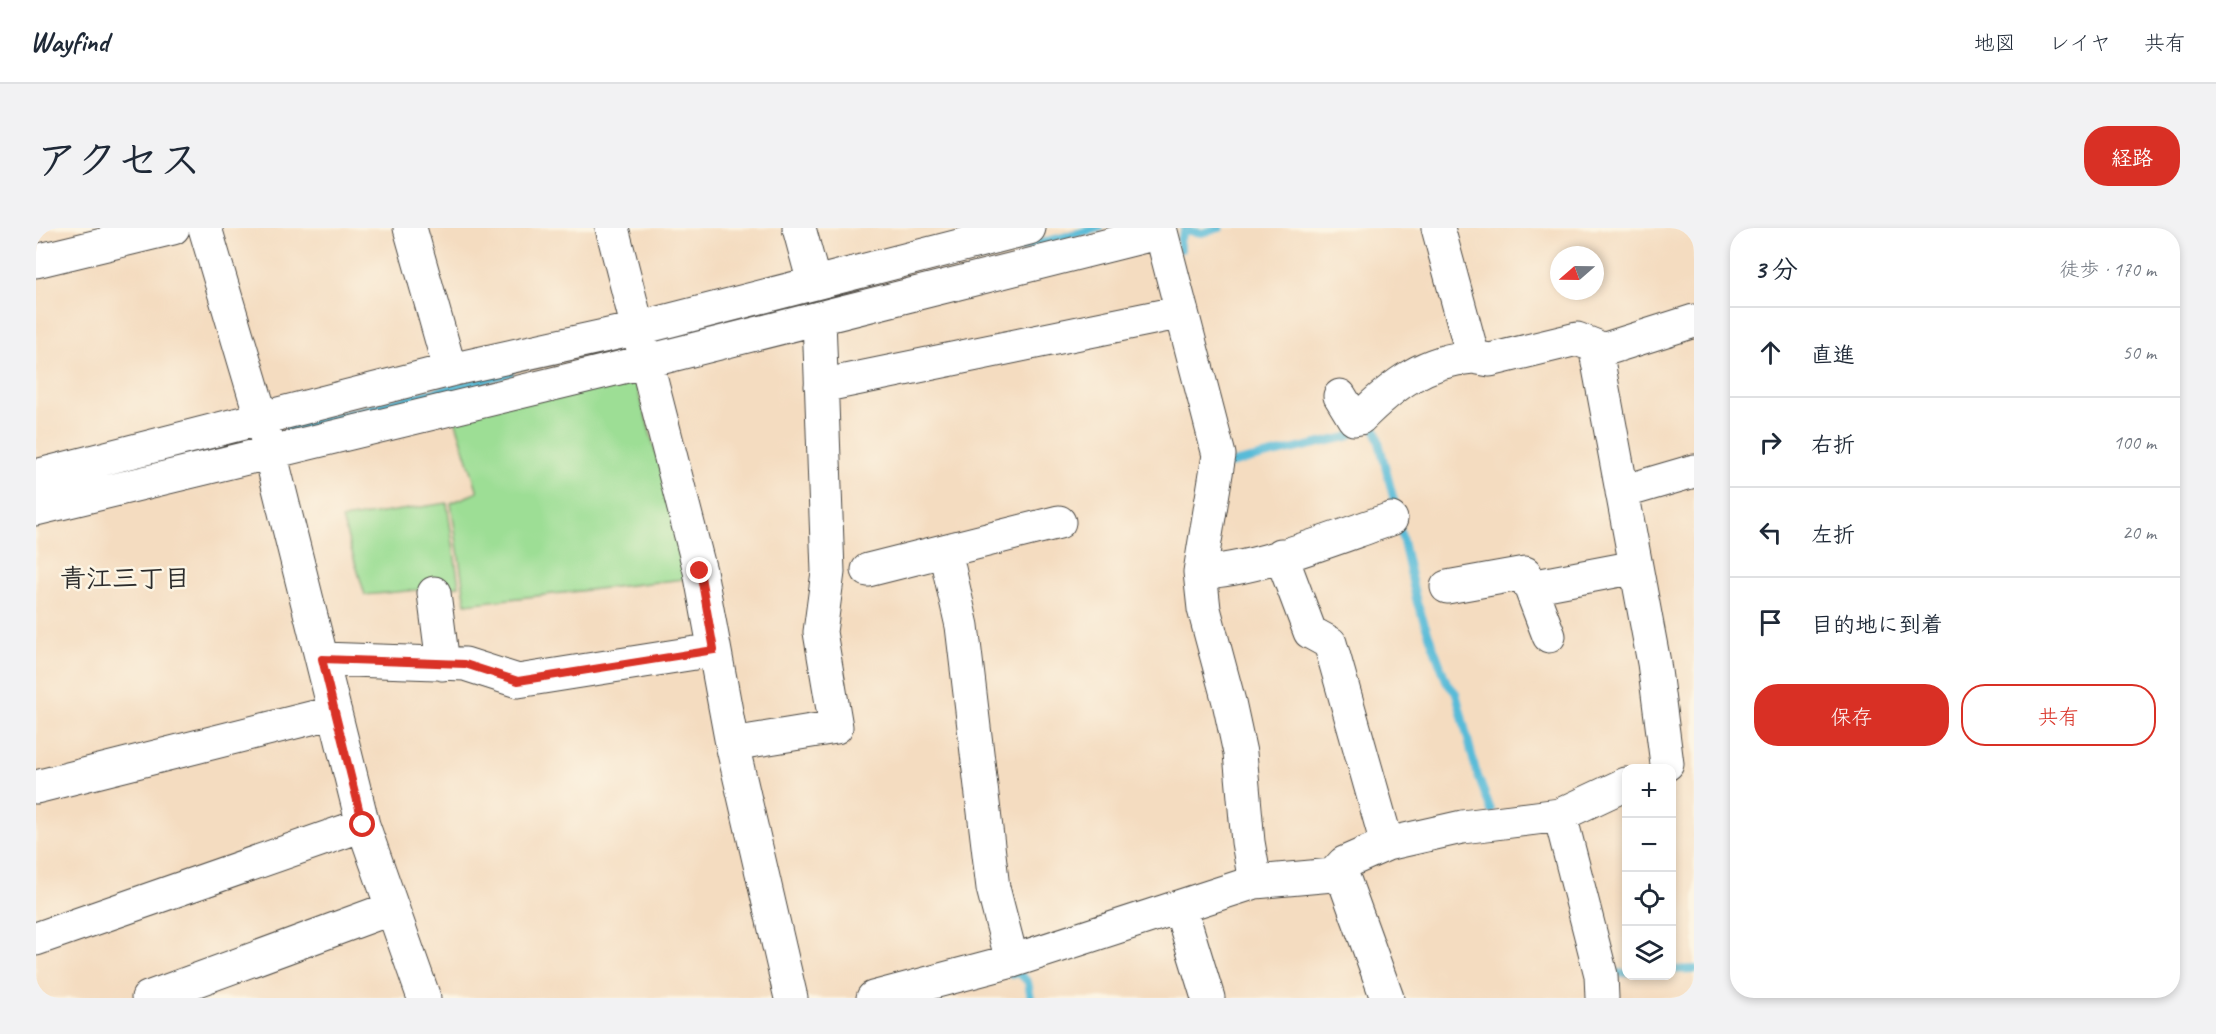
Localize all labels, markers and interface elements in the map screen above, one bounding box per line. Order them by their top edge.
text: Wayfind [30,24,109,59]
text: 地図 [1974,30,2016,56]
text: レイヤ [2049,30,2111,56]
text: 共有 [2144,30,2186,56]
button: 経路 [2084,126,2180,186]
text: アクセス [36,134,201,187]
north arrow [1550,246,1604,300]
text: 3 分 [1754,253,1798,286]
text: 徒歩 · 170 m [2060,257,2156,282]
icon: ahead [1754,336,1787,369]
text: 50 m [2122,340,2156,365]
text: 直進 [1811,341,1855,369]
icon: right [1754,426,1787,459]
text: 100 m [2113,430,2156,455]
text: 右折 [1811,431,1855,459]
icon: left [1754,516,1787,549]
text: 20 m [2122,520,2156,545]
text: 左折 [1811,521,1855,549]
route end [686,557,712,583]
district label: 青江三丁目 [60,562,190,595]
icon: arrive [1754,606,1787,639]
text: 目的地に到着 [1811,611,1943,639]
button: 保存 [1754,684,1949,746]
button: 共有 [1961,684,2156,746]
map controls [1622,764,1676,980]
button: + [1622,764,1676,818]
route start [349,811,375,837]
button: − [1622,818,1676,872]
button: locate [1622,872,1676,926]
button: layers [1622,926,1676,980]

